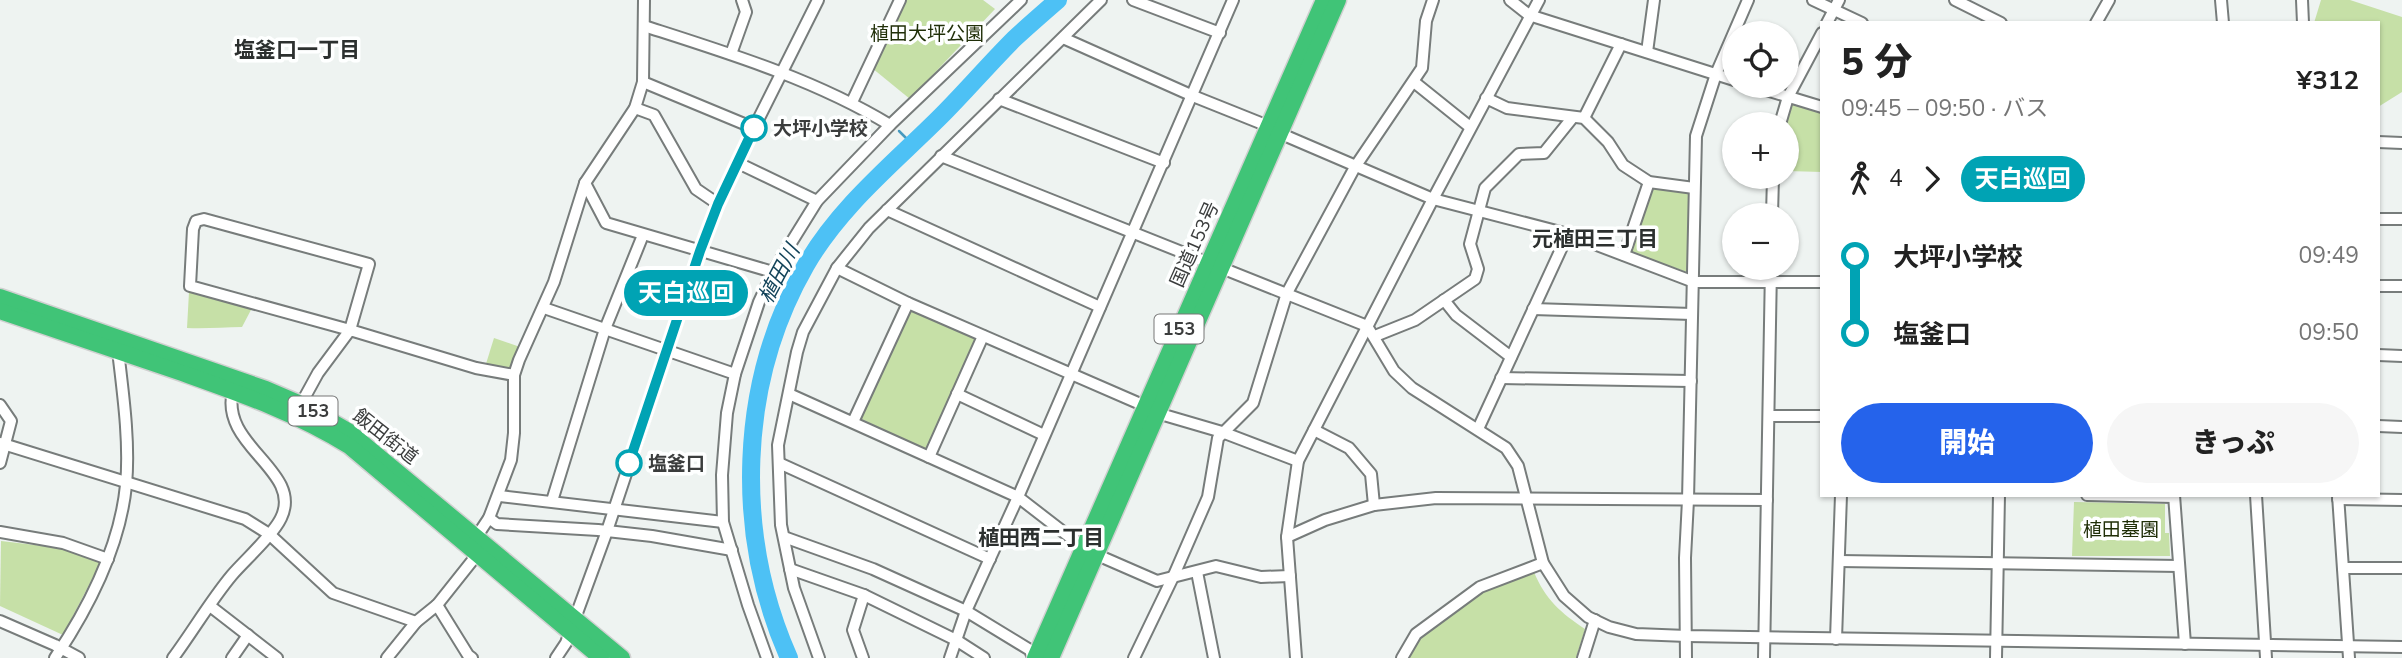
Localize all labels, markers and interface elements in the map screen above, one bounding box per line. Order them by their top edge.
park label: 植田大坪公園 [870,21,984,47]
map controls [1722,21,1799,280]
button: locate [1722,21,1799,98]
district label: 塩釜口一丁目 [234,36,360,64]
text: 5 分 [1841,37,1912,88]
text: ¥312 [2297,63,2359,98]
text: 09:45 – 09:50 · バス [1841,93,2048,124]
button: + [1722,112,1799,189]
marker: 大坪小学校 [741,115,767,141]
place label: 大坪小学校 [773,116,868,142]
icon: walk [1841,160,1879,198]
icon: forward [1913,160,1951,198]
text: 4 [1889,163,1903,194]
text: 天白巡回 [1975,163,2071,195]
street label: 国道153号 [1164,197,1225,291]
button: − [1722,203,1799,280]
district label: 元植田三丁目 [1532,225,1658,253]
water label: 植田川 [752,238,807,308]
text: 大坪小学校 [1893,240,2023,275]
text: 09:49 [2299,240,2359,271]
line badge: 天白巡回 [637,270,735,316]
text: 天白巡回 [638,277,734,309]
road number: 153 [1154,314,1204,344]
text: 塩釜口 [1893,317,1971,352]
text: 09:50 [2299,317,2359,348]
road number: 153 [288,396,338,426]
street label: 飯田街道 [347,403,423,470]
button: 開始 [1841,403,2093,483]
button: きっぷ [2107,403,2359,483]
marker: 塩釜口 [616,450,642,476]
place label: 塩釜口 [648,451,705,477]
park label: 植田墓園 [2083,517,2159,543]
district label: 植田西二丁目 [978,524,1104,552]

